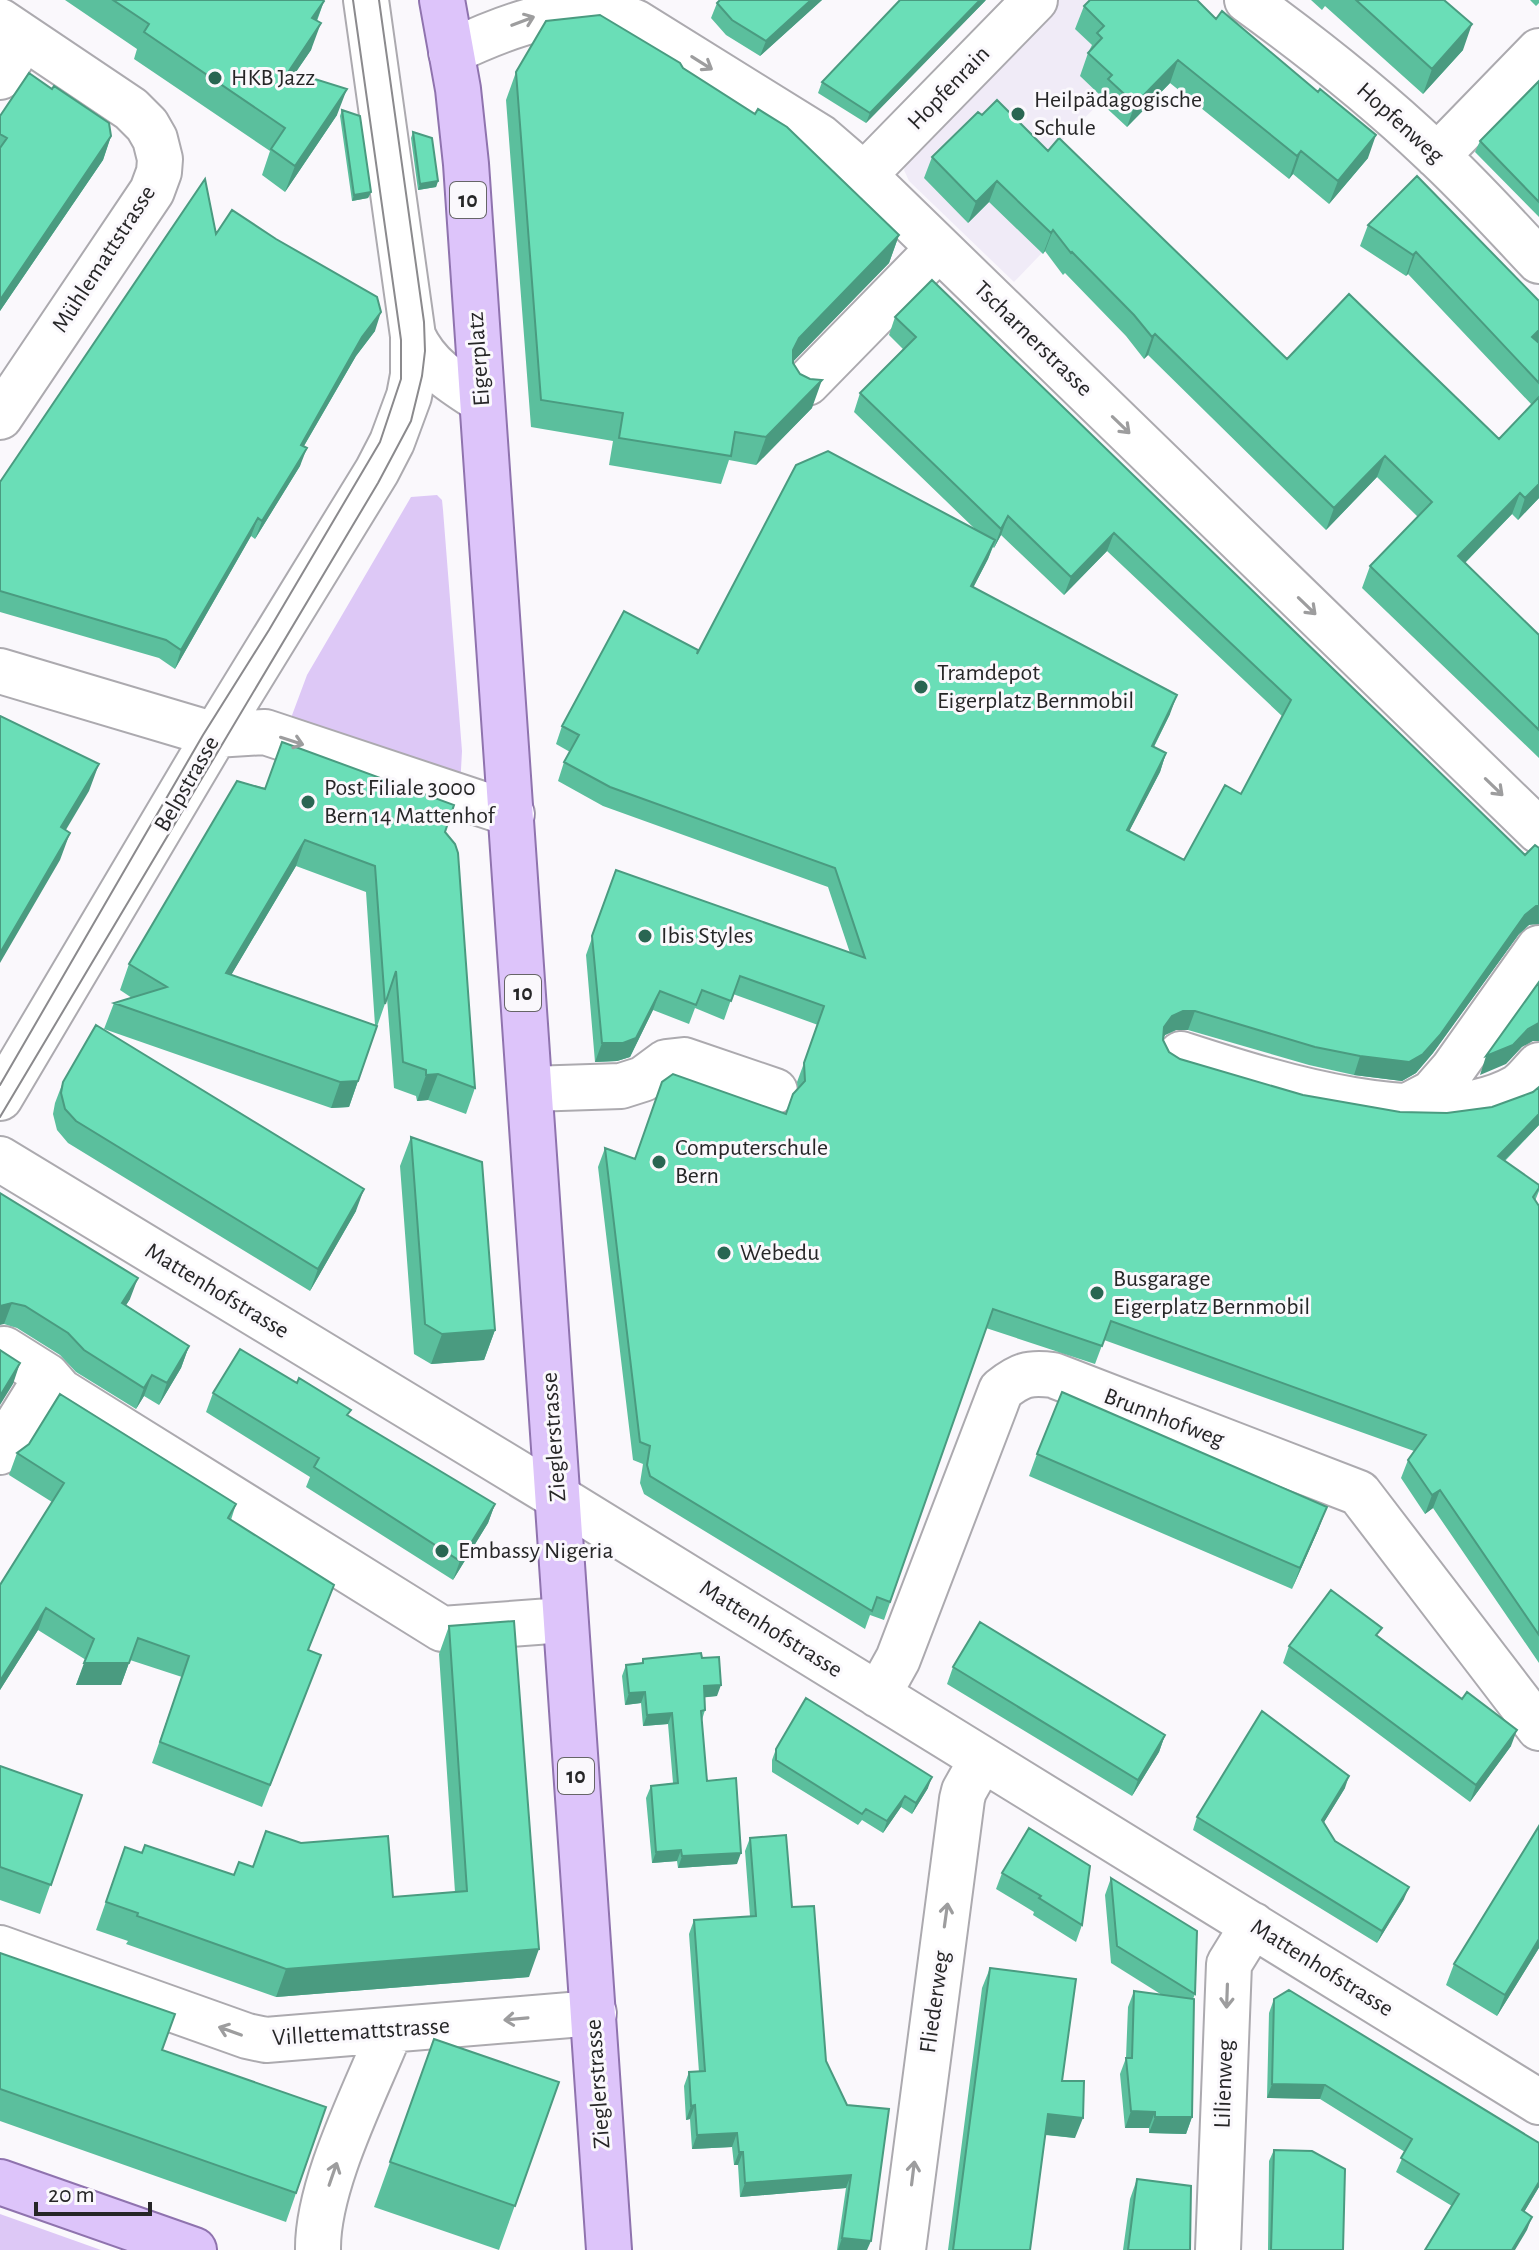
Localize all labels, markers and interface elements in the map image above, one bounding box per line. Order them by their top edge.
one-way arrow [510,13,535,27]
street label: Hopfenrain [903,41,995,135]
one-way arrow [690,55,712,72]
place label: HKB Jazz [231,66,315,90]
marker: HKB Jazz [206,69,224,87]
street label: Hopfenweg [1352,78,1448,168]
place label: Heilpädagogische Schule [1034,88,1202,140]
marker: Heilpädagogische Schule [1009,105,1027,123]
street label: Mühlemattstrasse [48,181,160,337]
road number: 10 [450,182,486,218]
street label: Tscharnerstrasse [969,277,1097,401]
street label: Eigerplatz [464,311,494,407]
one-way arrow [1111,415,1131,434]
one-way arrow [1297,596,1316,615]
place label: Tramdepot Eigerplatz Bernmobil [937,661,1134,713]
marker: Tramdepot Eigerplatz Bernmobil [912,678,930,696]
street label: Belpstrasse [150,732,224,836]
one-way arrow [279,734,304,749]
place label: Post Filiale 3000 Bern 14 Mattenhof [324,776,497,828]
one-way arrow [1484,777,1503,796]
marker: Post Filiale 3000 Bern 14 Mattenhof [299,793,317,811]
place label: Ibis Styles [661,924,753,948]
marker: Ibis Styles [636,927,654,945]
road number: 10 [505,975,541,1011]
place label: Computerschule Bern [675,1136,828,1188]
marker: Computerschule Bern [650,1153,668,1171]
street label: Mattenhofstrasse [141,1239,293,1343]
place label: Webedu [740,1241,820,1265]
marker: Webedu [715,1244,733,1262]
place label: Busgarage Eigerplatz Bernmobil [1113,1267,1310,1319]
marker: Busgarage Eigerplatz Bernmobil [1088,1284,1106,1302]
street label: Zieglerstrasse [538,1371,570,1503]
street label: Brunnhofweg [1101,1384,1228,1452]
place label: Embassy Nigeria [458,1539,614,1563]
marker: Embassy Nigeria [433,1542,451,1560]
street label: Mattenhofstrasse [695,1576,847,1682]
road number: 10 [558,1758,594,1794]
one-way arrow [939,1903,954,1928]
street label: Mattenhofstrasse [1246,1915,1398,2021]
street label: Fliederweg [916,1949,954,2055]
one-way arrow [1220,1982,1235,2009]
one-way arrow [503,2012,530,2027]
street label: Villettemattstrasse [271,2014,451,2050]
street label: Zieglerstrasse [582,2018,614,2150]
one-way arrow [218,2022,243,2037]
street label: Lilienweg [1210,2039,1238,2129]
one-way arrow [905,2160,920,2187]
one-way arrow [326,2162,341,2187]
scale bar [36,2166,150,2216]
text: 20 m [48,2183,95,2207]

